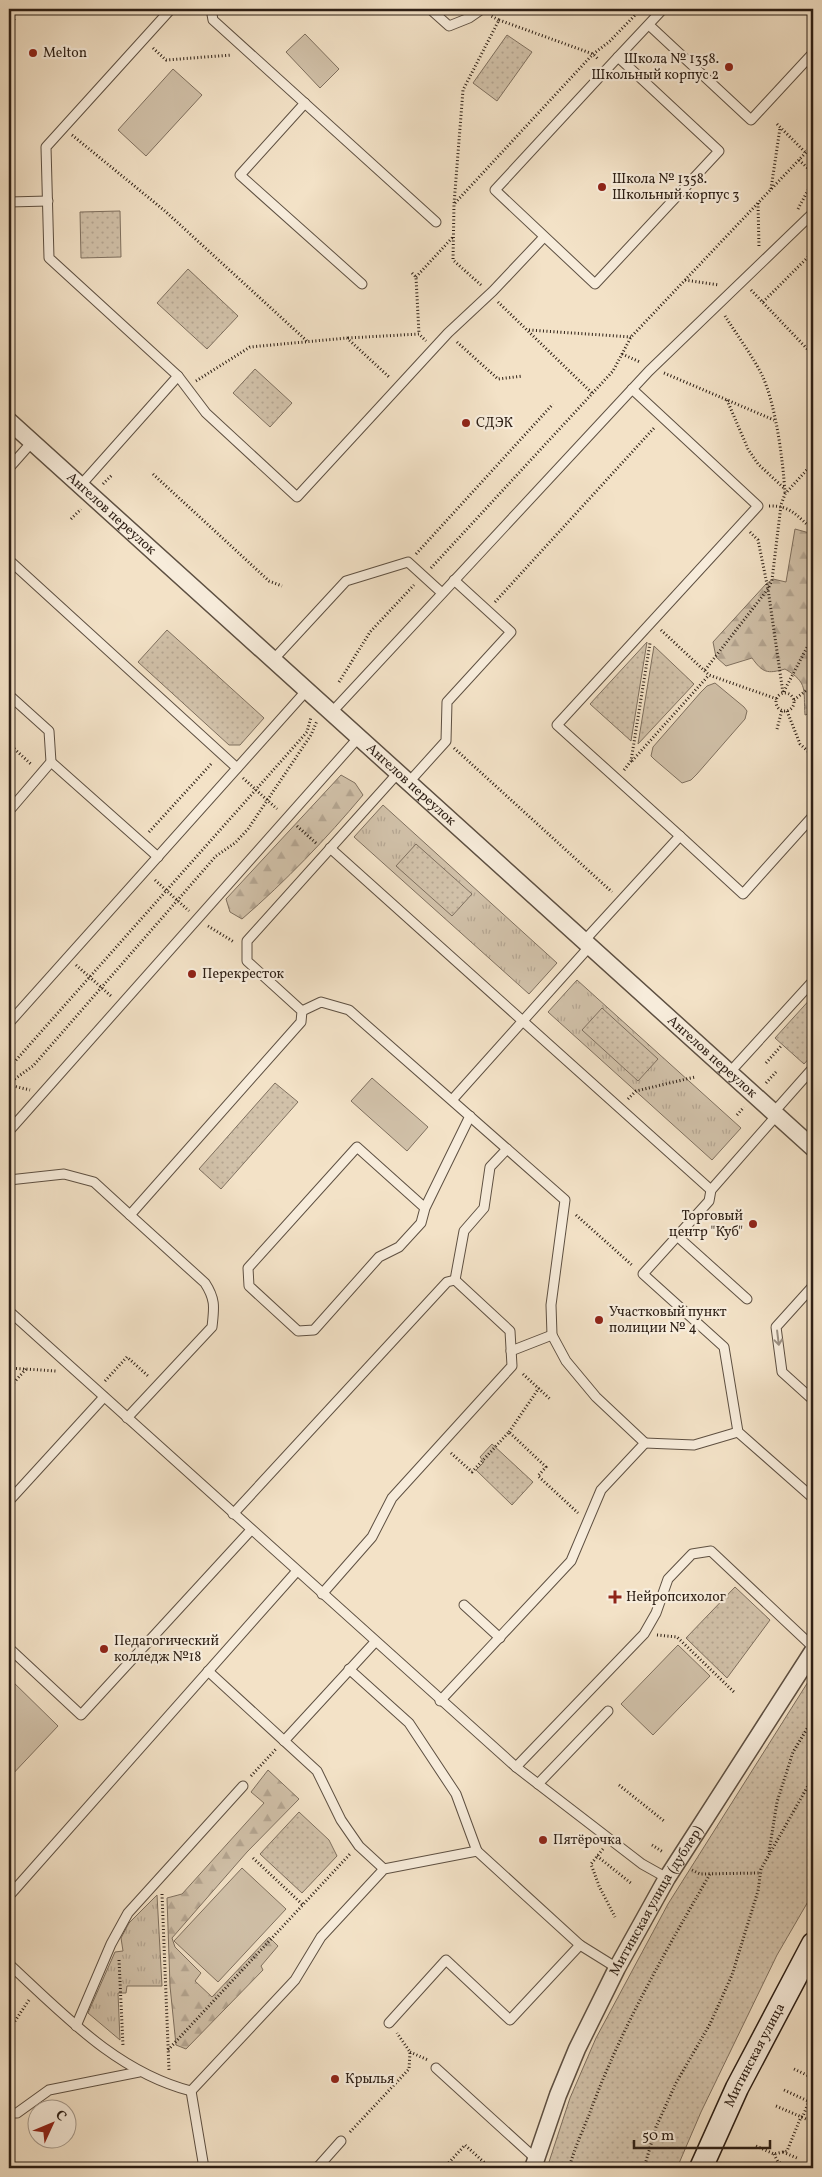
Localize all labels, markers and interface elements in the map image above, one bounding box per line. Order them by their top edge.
place label: Melton [43,44,87,63]
marker: Melton [27,47,39,59]
place label: Школа № 1358. Школьный корпус 2 [591,50,719,85]
marker: Школа № 1358. Школьный корпус 2 [723,61,735,73]
place label: Школа № 1358. Школьный корпус 3 [612,170,739,205]
marker: Школа № 1358. Школьный корпус 3 [596,181,608,193]
place label: СДЭК [476,414,514,433]
marker: СДЭК [460,417,472,429]
street label: Ангелов переулок [62,468,161,560]
street label: Ангелов переулок [362,739,460,831]
place label: Перекресток [202,965,285,984]
marker: Перекресток [186,968,198,980]
street label: Ангелов переулок [663,1011,762,1103]
place label: Торговый центр "Куб" [669,1207,743,1242]
marker: Торговый центр "Куб" [747,1218,759,1230]
place label: Участковый пункт полиции № 4 [609,1303,727,1338]
marker: Участковый пункт полиции № 4 [593,1314,605,1326]
one-way arrow [773,1330,783,1346]
place label: Нейропсихолог [626,1588,726,1607]
marker: Нейропсихолог [608,1590,622,1604]
place label: Педагогический колледж №18 [114,1632,219,1667]
marker: Педагогический колледж №18 [98,1643,110,1655]
street label: Митинская улица (дублер) [605,1822,708,1979]
place label: Пятёрочка [553,1831,622,1850]
marker: Пятёрочка [537,1834,549,1846]
street label: Митинская улица [720,2000,790,2110]
place label: Крылья [345,2070,394,2089]
marker: Крылья [329,2073,341,2085]
north arrow [28,2100,78,2150]
text: С [50,2106,70,2126]
scale bar [634,2117,771,2149]
text: 50 m [642,2126,674,2147]

